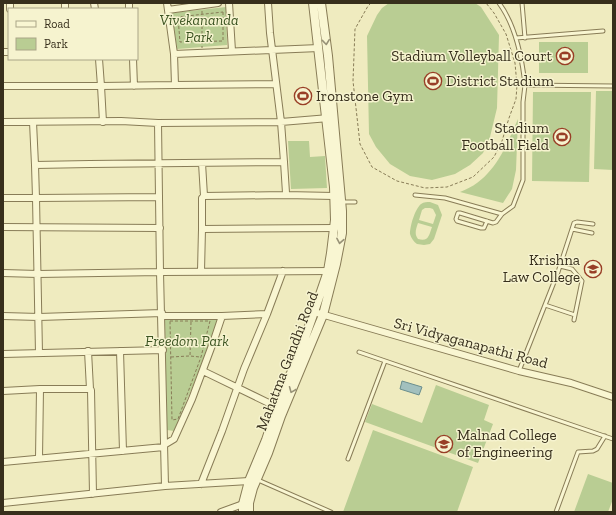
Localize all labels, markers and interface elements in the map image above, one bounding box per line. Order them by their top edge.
legend [8,8,138,60]
park label: Vivekananda Park [159,11,239,46]
text: Road [44,17,70,31]
text: Park [44,37,69,51]
one-way arrow [321,39,330,45]
sports icon: Stadium Volleyball Court [555,46,575,66]
place label: Stadium Volleyball Court [391,47,552,65]
sports icon: District Stadium [423,71,443,91]
place label: District Stadium [446,72,554,90]
sports icon: Ironstone Gym [293,86,313,106]
place label: Ironstone Gym [316,87,413,105]
place label: Stadium Football Field [461,119,550,154]
sports icon: Stadium Football Field [552,127,572,147]
one-way arrow [337,238,345,244]
place label: Krishna Law College [503,251,580,286]
school or university icon: Krishna Law College [583,259,603,279]
street label: Mahatma Gandhi Road [252,288,322,433]
street label: Sri Vidyaganapathi Road [392,314,551,372]
park label: Freedom Park [145,332,229,350]
one-way arrow [288,387,296,394]
place label: Malnad College of Engineering [457,426,556,461]
school or university icon: Malnad College of Engineering [434,434,454,454]

